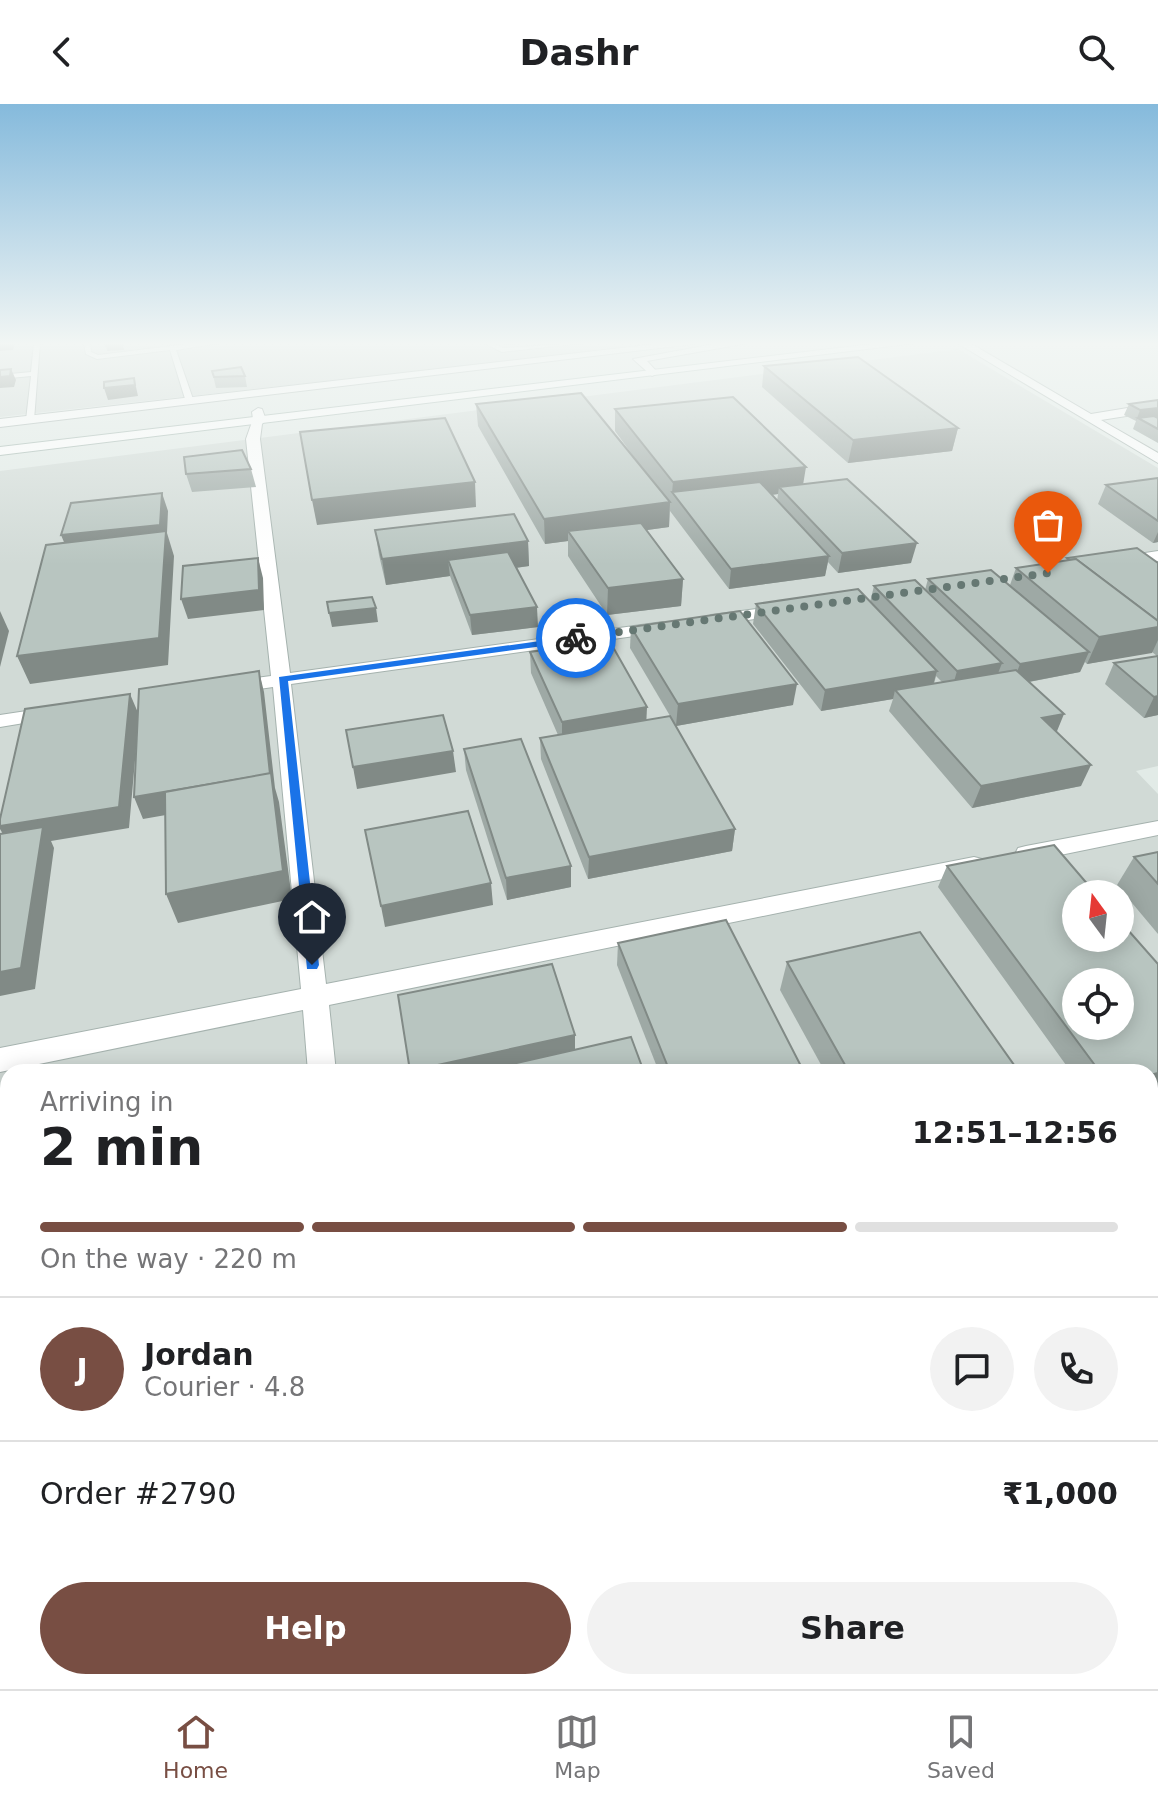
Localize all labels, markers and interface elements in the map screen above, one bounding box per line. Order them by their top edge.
icon: back [40,30,84,74]
icon: search [1074,30,1118,74]
text: Dashr [520,32,639,73]
pin [1014,491,1082,573]
icon: bag [1026,503,1070,547]
courier [536,598,616,678]
icon: bike [554,616,598,660]
north arrow [1062,880,1134,952]
map controls [1062,880,1134,1040]
pin [278,883,346,965]
icon: home [290,895,334,939]
button: locate [1062,968,1134,1040]
text: Arriving in [40,1087,174,1117]
text: 12:51–12:56 [912,1115,1118,1150]
text: 2 min [40,1117,203,1177]
text: On the way · 220 m [40,1244,297,1274]
button: chat [930,1327,1014,1411]
button: phone [1034,1327,1118,1411]
text: Jordan [144,1337,254,1372]
text: J [76,1352,88,1387]
text: Courier · 4.8 [144,1372,305,1402]
text: Order #2790 [40,1476,236,1511]
text: ₹1,000 [1002,1476,1118,1511]
button: Help [40,1582,571,1674]
button: Share [587,1582,1118,1674]
tab: Home [163,1710,228,1783]
tab: Map [554,1710,601,1783]
tab: Saved [927,1710,995,1783]

